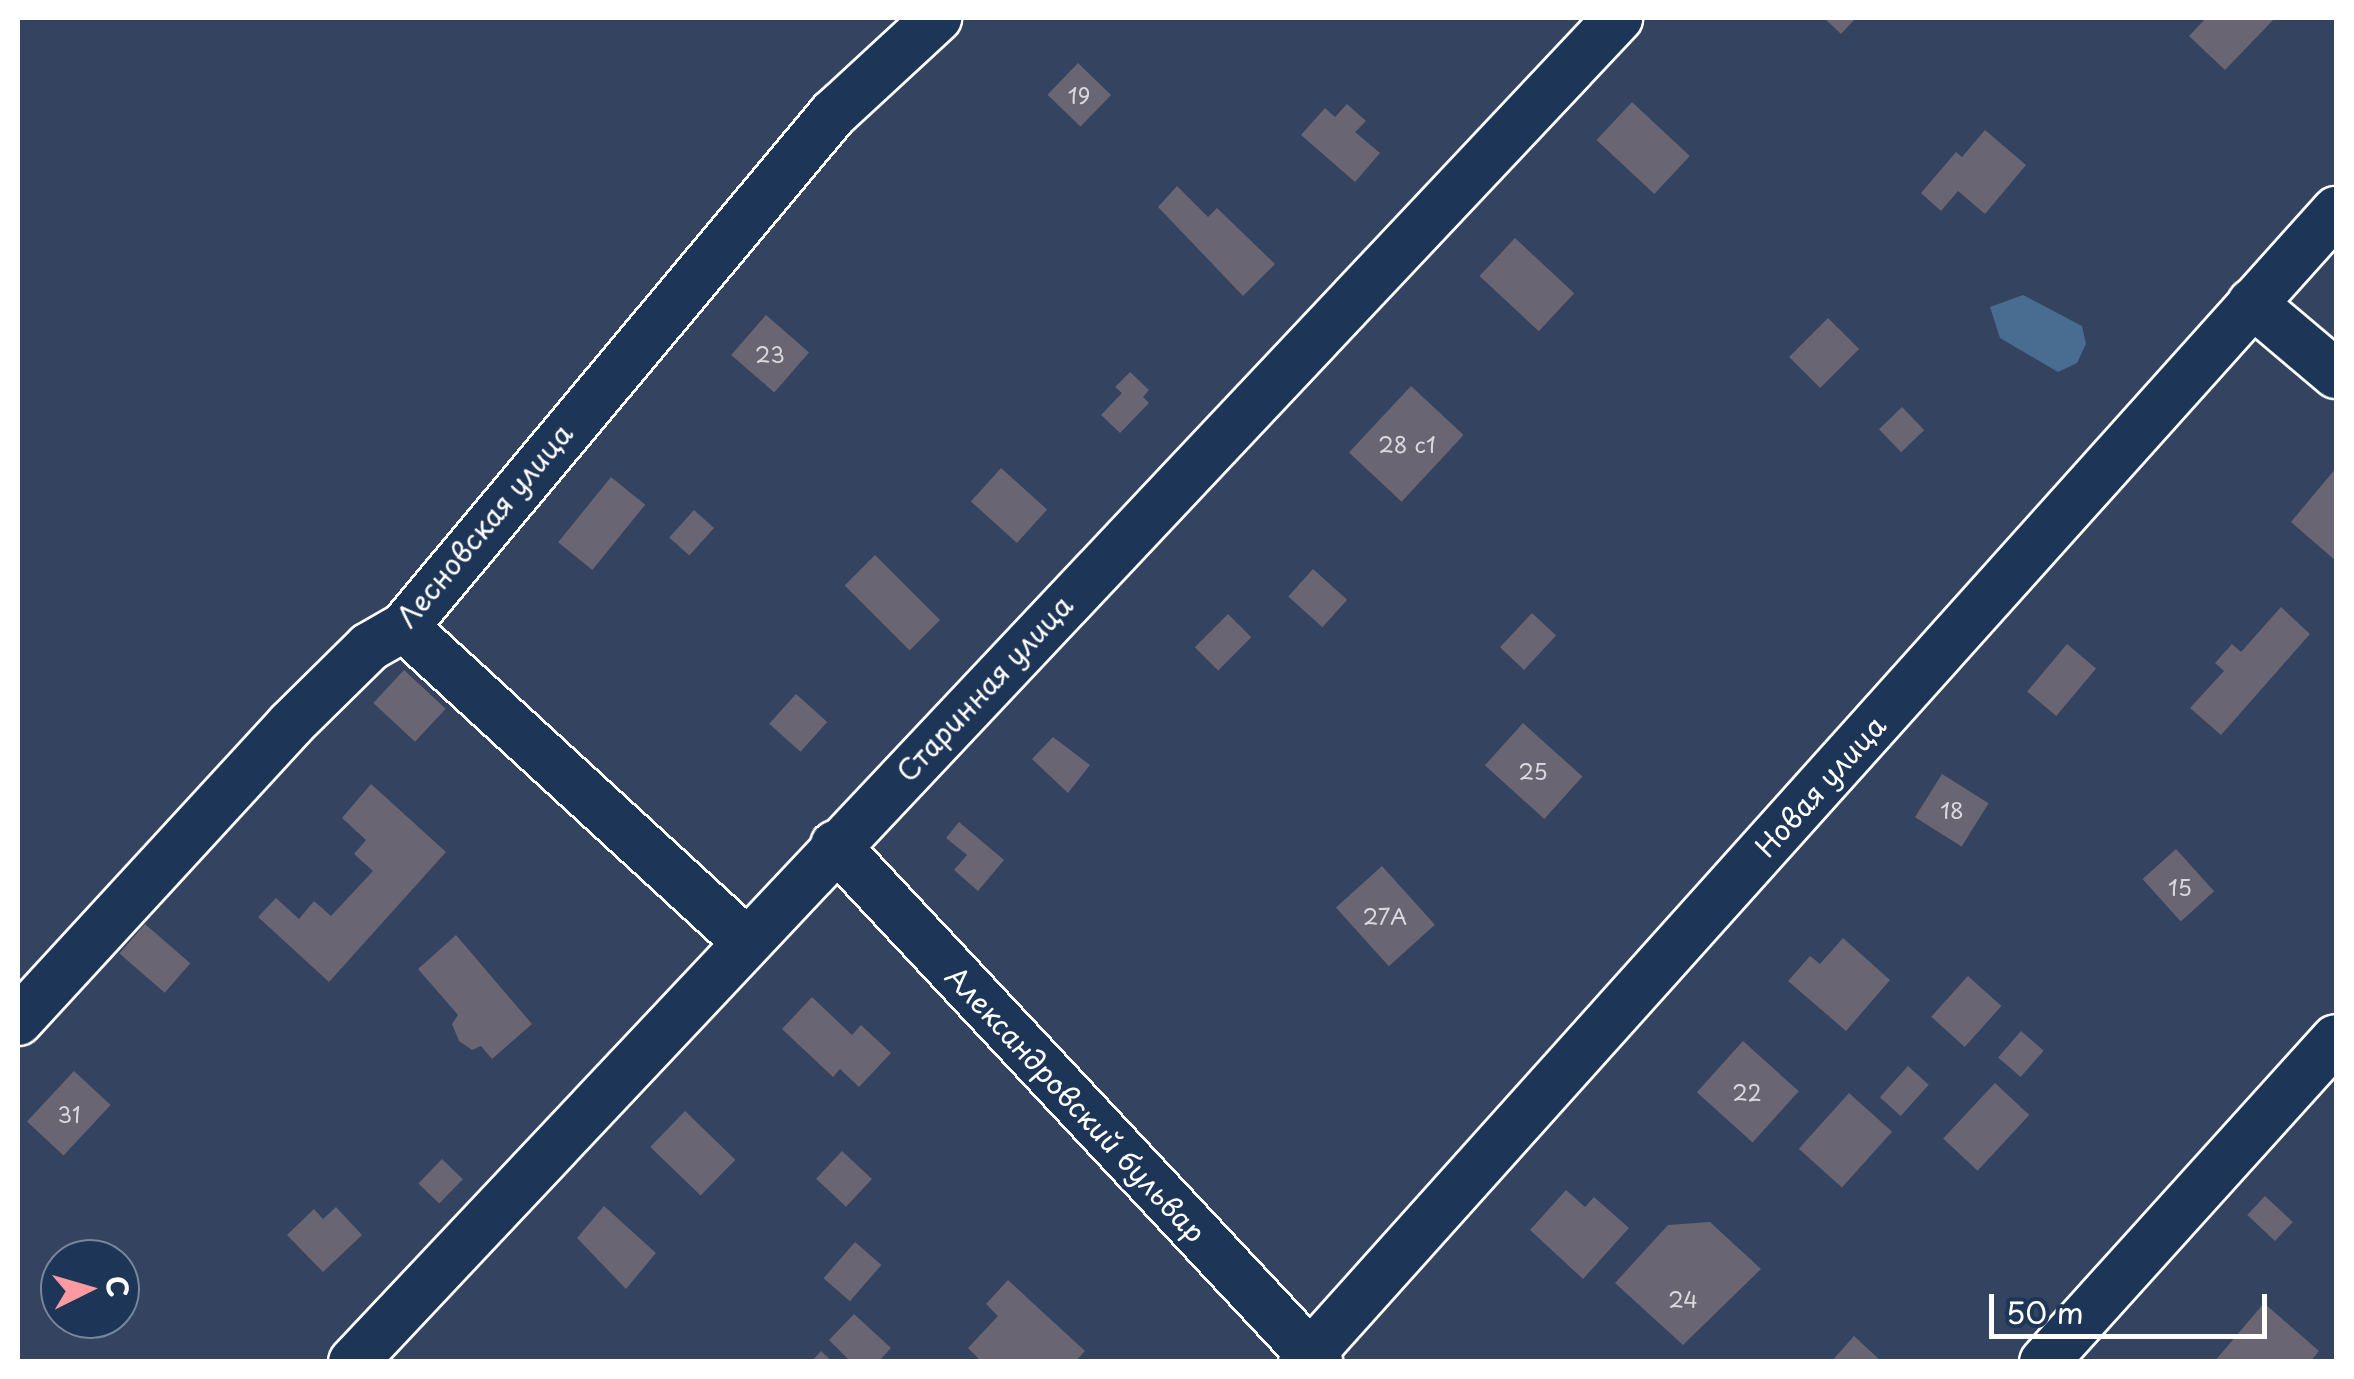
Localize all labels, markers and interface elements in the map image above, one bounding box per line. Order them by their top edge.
house number: 19 [1068,82,1090,108]
house number: 23 [755,341,785,367]
street label: Лесновская улица [389,416,579,634]
house number: 28 с1 [1378,431,1436,457]
street label: Старинная улица [889,587,1079,789]
street label: Новая улица [1748,708,1892,864]
house number: 25 [1518,758,1548,784]
house number: 18 [1940,797,1964,823]
house number: 15 [2168,874,2192,900]
house number: 27А [1363,903,1407,929]
street label: Александровский бульвар [939,959,1213,1249]
house number: 22 [1732,1079,1762,1105]
house number: 31 [57,1101,81,1127]
north arrow [40,1239,140,1339]
text: С [96,1274,141,1299]
scale bar [1994,1274,2272,1336]
house number: 24 [1668,1286,1698,1312]
text: 50 m [2006,1289,2084,1334]

